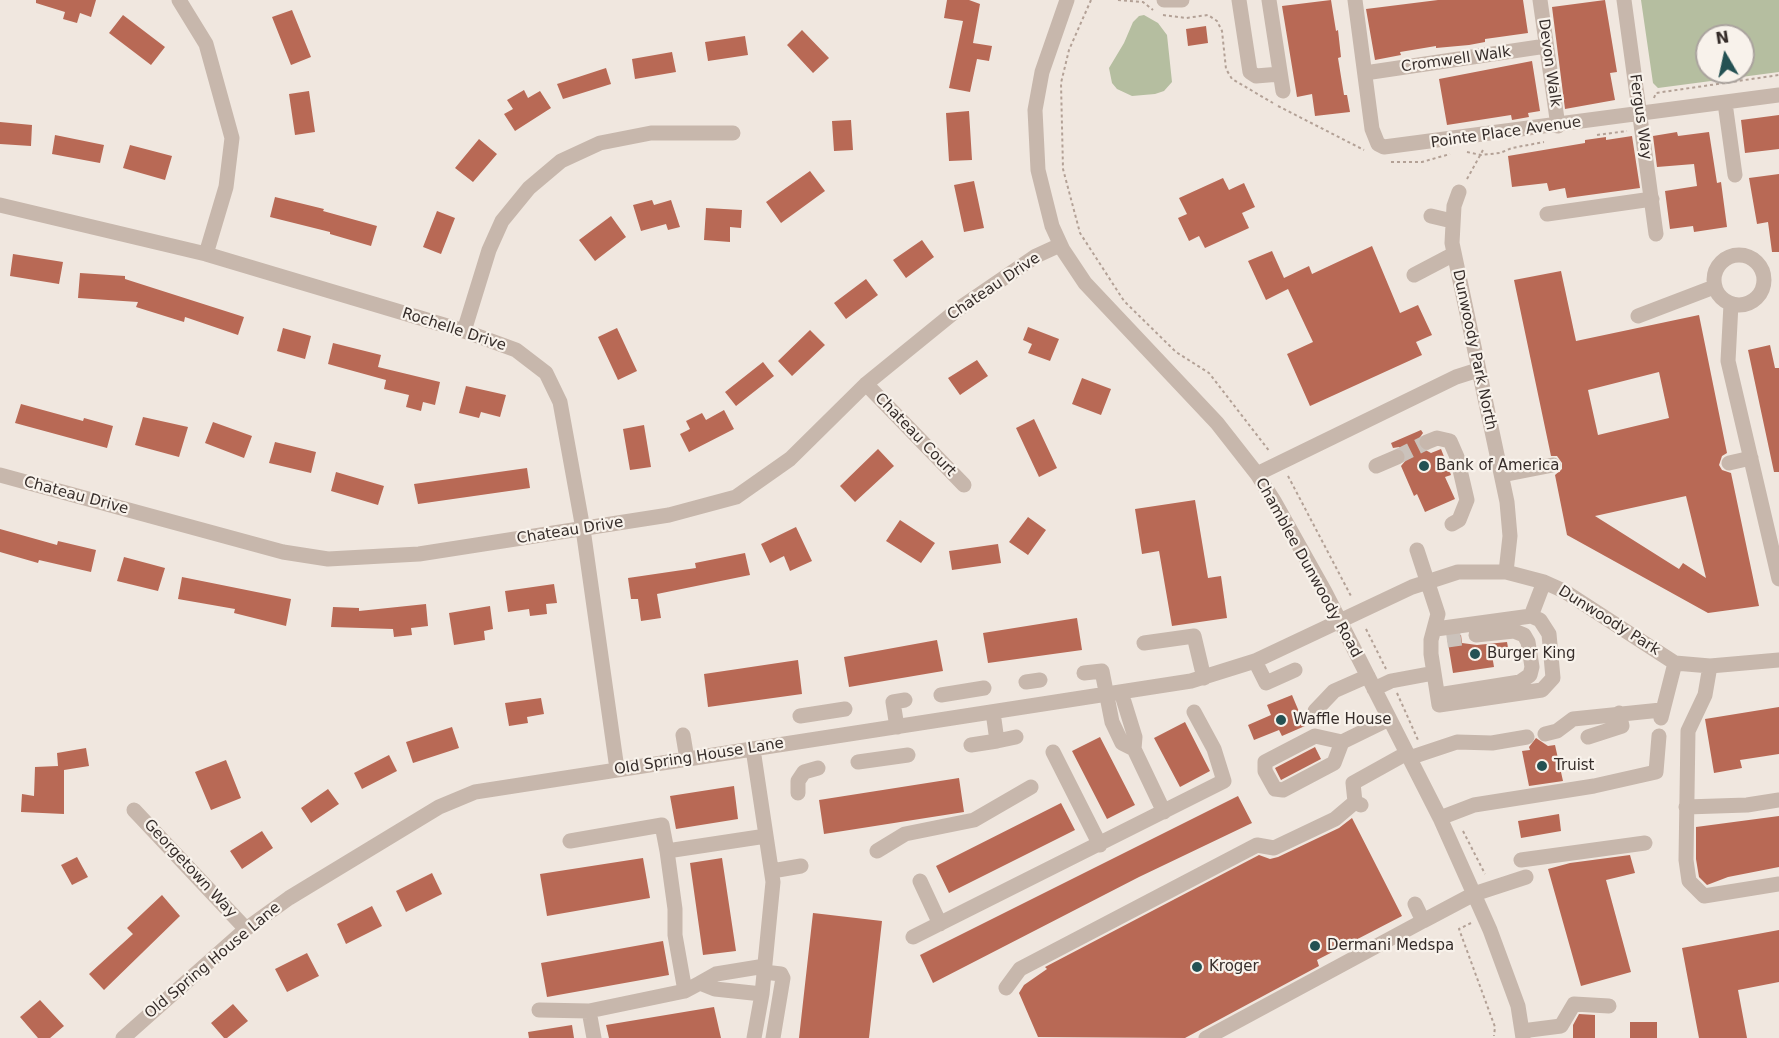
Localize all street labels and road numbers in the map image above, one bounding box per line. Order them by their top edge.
street label: Devon Walk [1534,18,1564,108]
street label: Cromwell Walk [1400,43,1512,77]
street label: Fergus Way [1625,73,1655,161]
street label: Pointe Place Avenue [1430,114,1582,152]
street label: Chateau Drive [944,249,1044,325]
street label: Dunwoody Park North [1448,268,1500,432]
street label: Rochelle Drive [400,305,508,355]
street label: Chateau Court [871,390,959,480]
street label: Chateau Drive [22,473,130,519]
street label: Chamblee Dunwoody Road [1251,475,1365,661]
street label: Chateau Drive [515,514,625,548]
street label: Dunwoody Park [1555,582,1663,660]
street label: Old Spring House Lane [613,735,785,779]
street label: Georgetown Way [140,816,240,922]
street label: Old Spring House Lane [142,899,284,1023]

